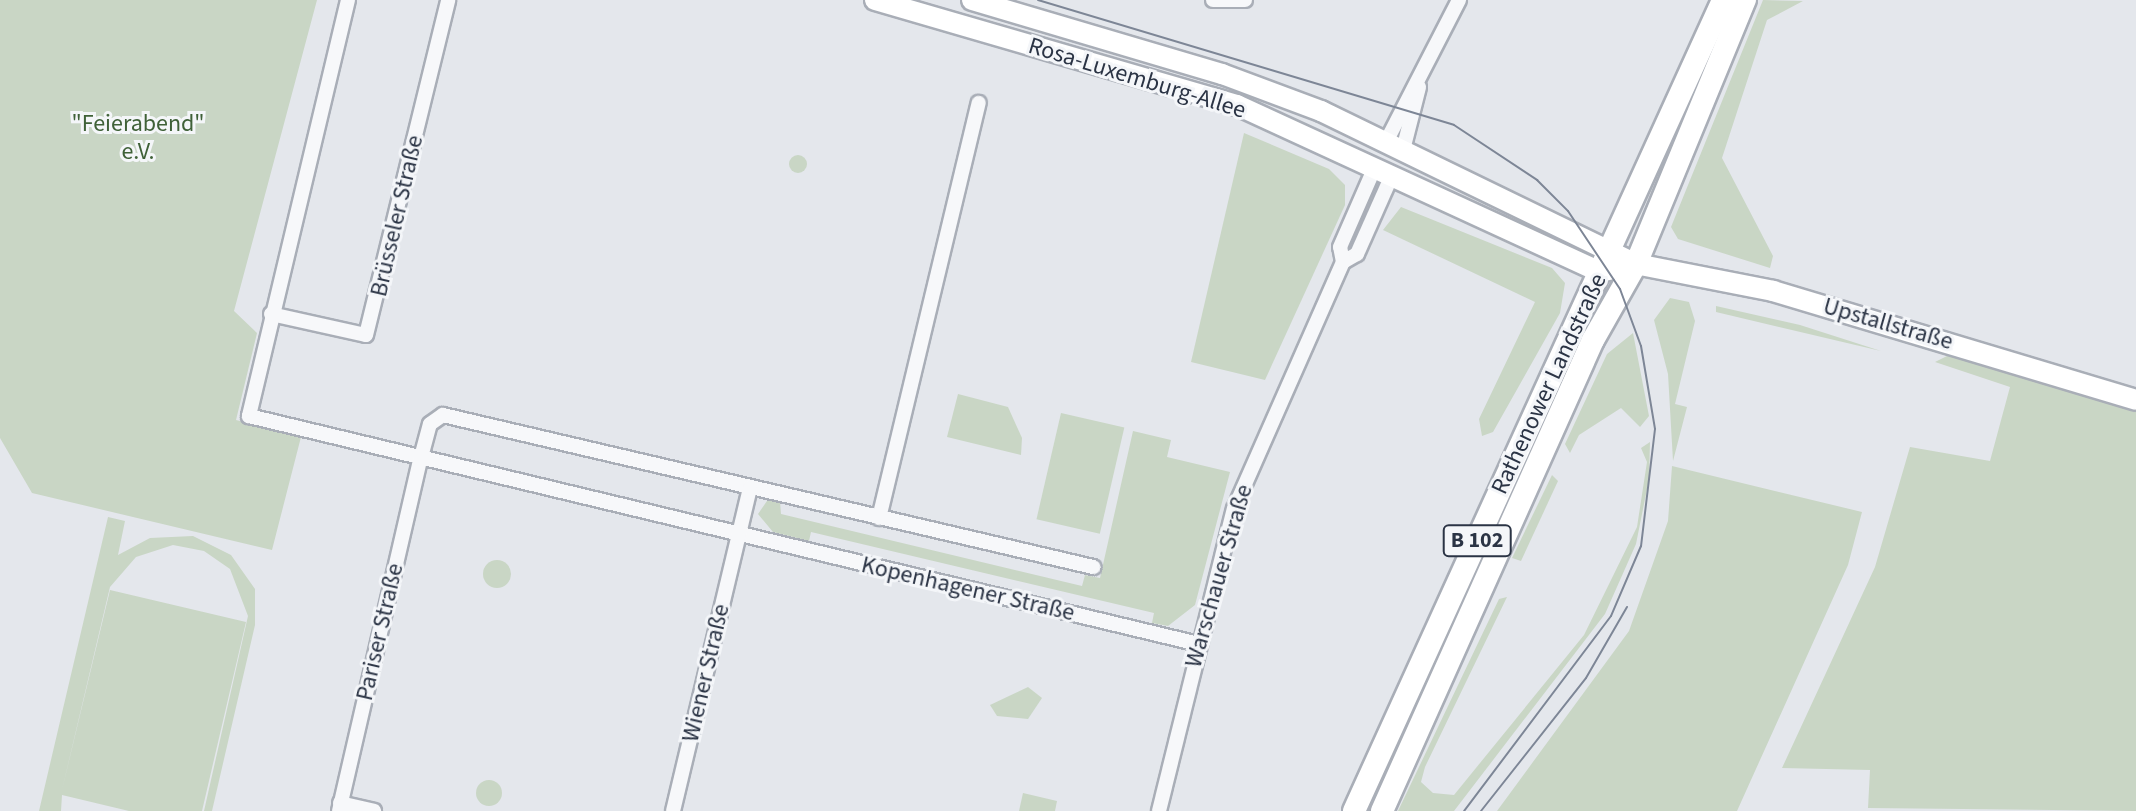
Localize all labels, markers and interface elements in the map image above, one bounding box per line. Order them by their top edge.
street label: Rosa-Luxemburg-Allee [1025,31,1249,125]
park label: "Feierabend" e.V. [71,110,205,166]
street label: Brüsseler Straße [364,133,430,299]
street label: Rathenower Landstraße [1485,269,1613,499]
street label: Upstallstraße [1820,292,1956,356]
street label: Warschauer Straße [1179,481,1259,671]
road number: B 102 [1441,523,1513,559]
street label: Kopenhagener Straße [859,550,1077,628]
street label: Pariser Straße [350,561,410,703]
street label: Wiener Straße [676,601,736,745]

